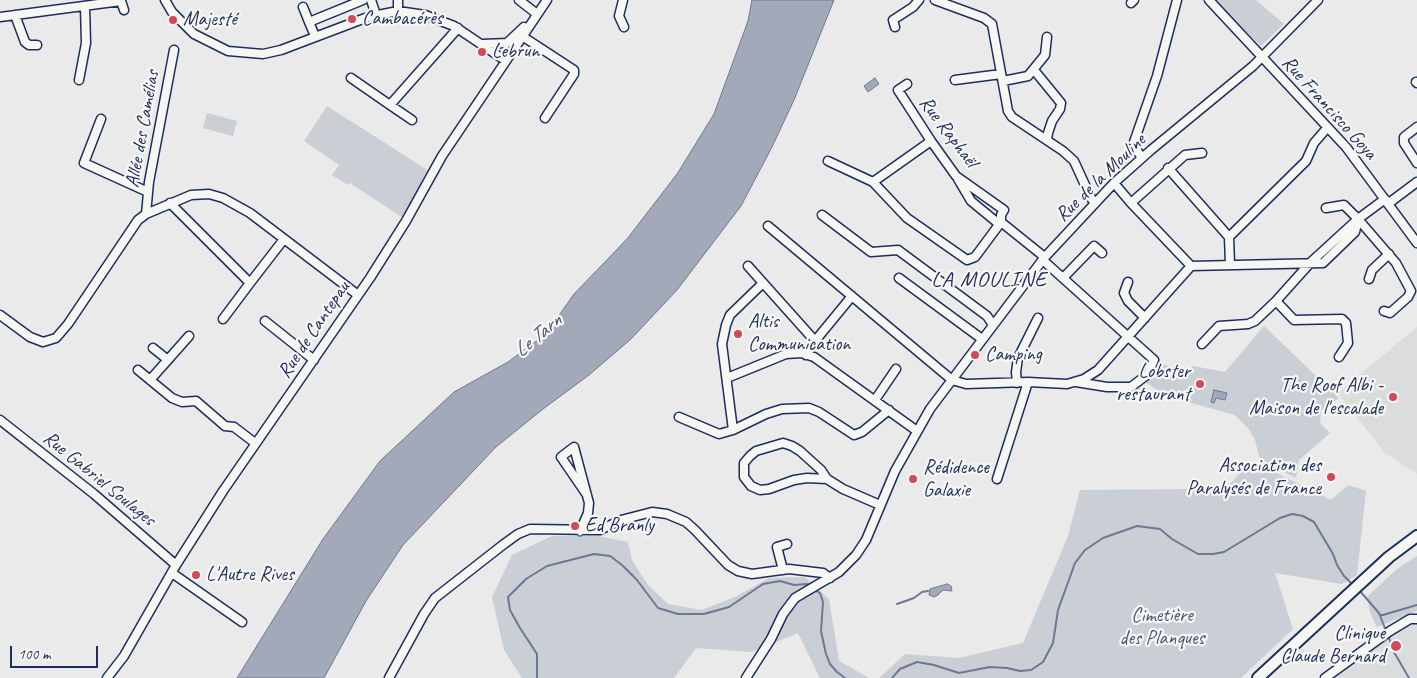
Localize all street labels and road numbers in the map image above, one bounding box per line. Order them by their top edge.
street label: Rue Francisco Goya [1276,51,1382,165]
street label: Allée des Camélias [121,69,165,189]
street label: Rue Raphaël [914,92,982,172]
street label: Rue de la Mouline [1051,129,1151,227]
street label: Rue de Cantepau [273,277,355,383]
street label: Rue Gabriel Soulages [38,426,160,532]

